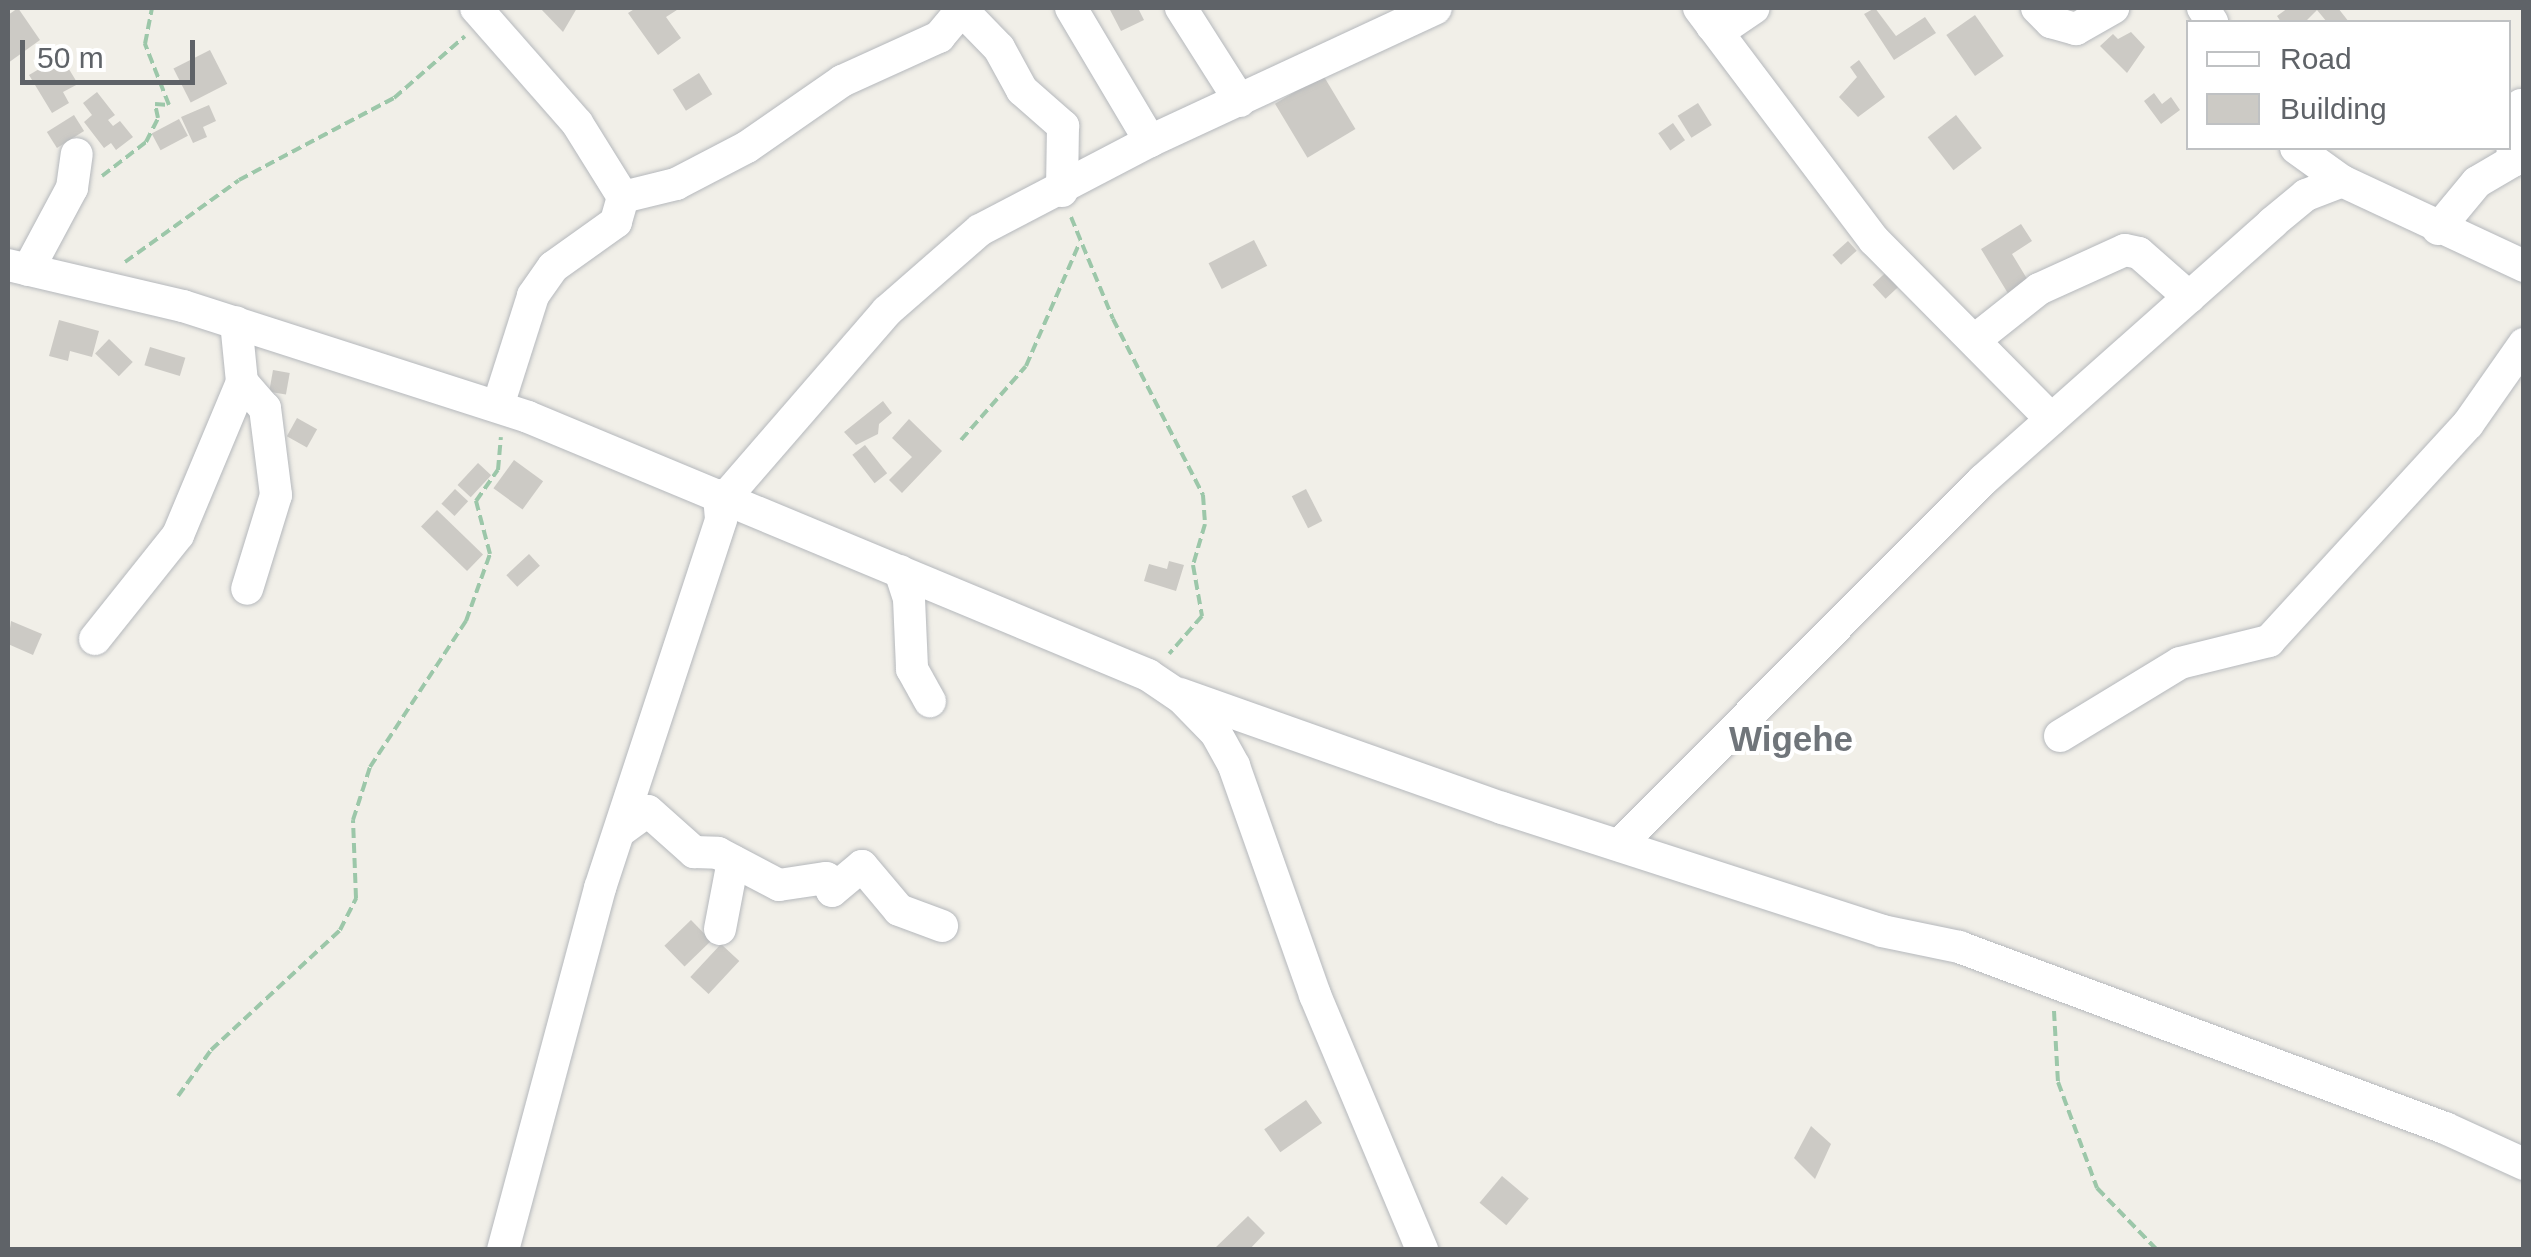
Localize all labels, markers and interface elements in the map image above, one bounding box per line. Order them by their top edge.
scale bar [25,20,200,82]
legend [2186,20,2511,150]
text: 50 m [37,41,104,74]
text: Road [2280,42,2352,75]
text: Building [2280,92,2387,125]
district label: Wigehe [1729,718,1853,760]

